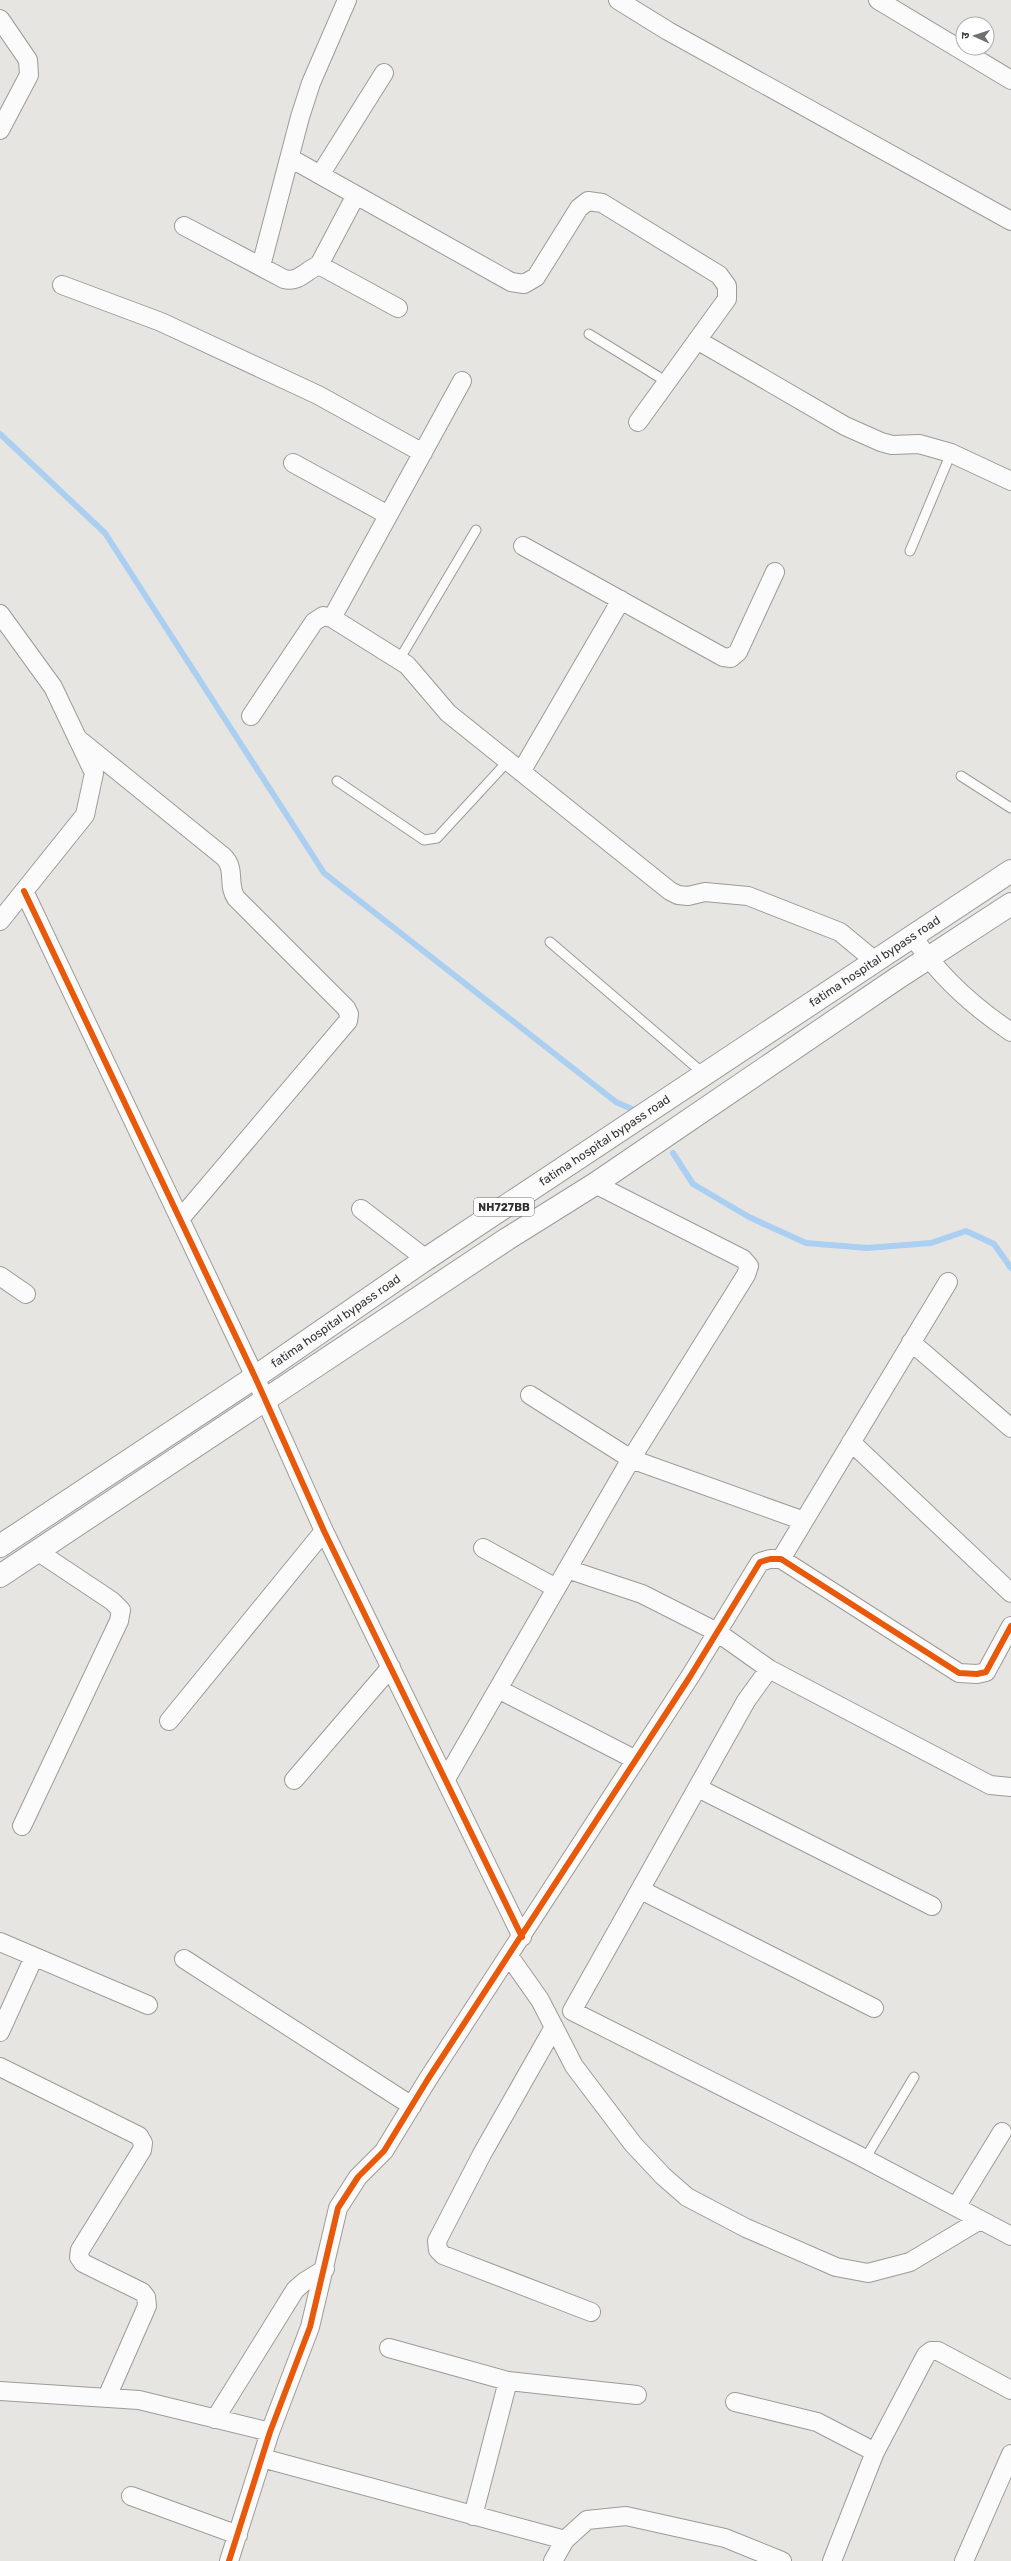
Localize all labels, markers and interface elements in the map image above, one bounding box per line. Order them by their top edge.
north arrow [955,16,995,56]
text: उ [959,31,972,39]
street label: fatima hospital bypass road [806,913,943,1010]
street label: fatima hospital bypass road [536,1092,673,1189]
road number: NH727BB [474,1198,534,1216]
street label: fatima hospital bypass road [268,1272,403,1371]

